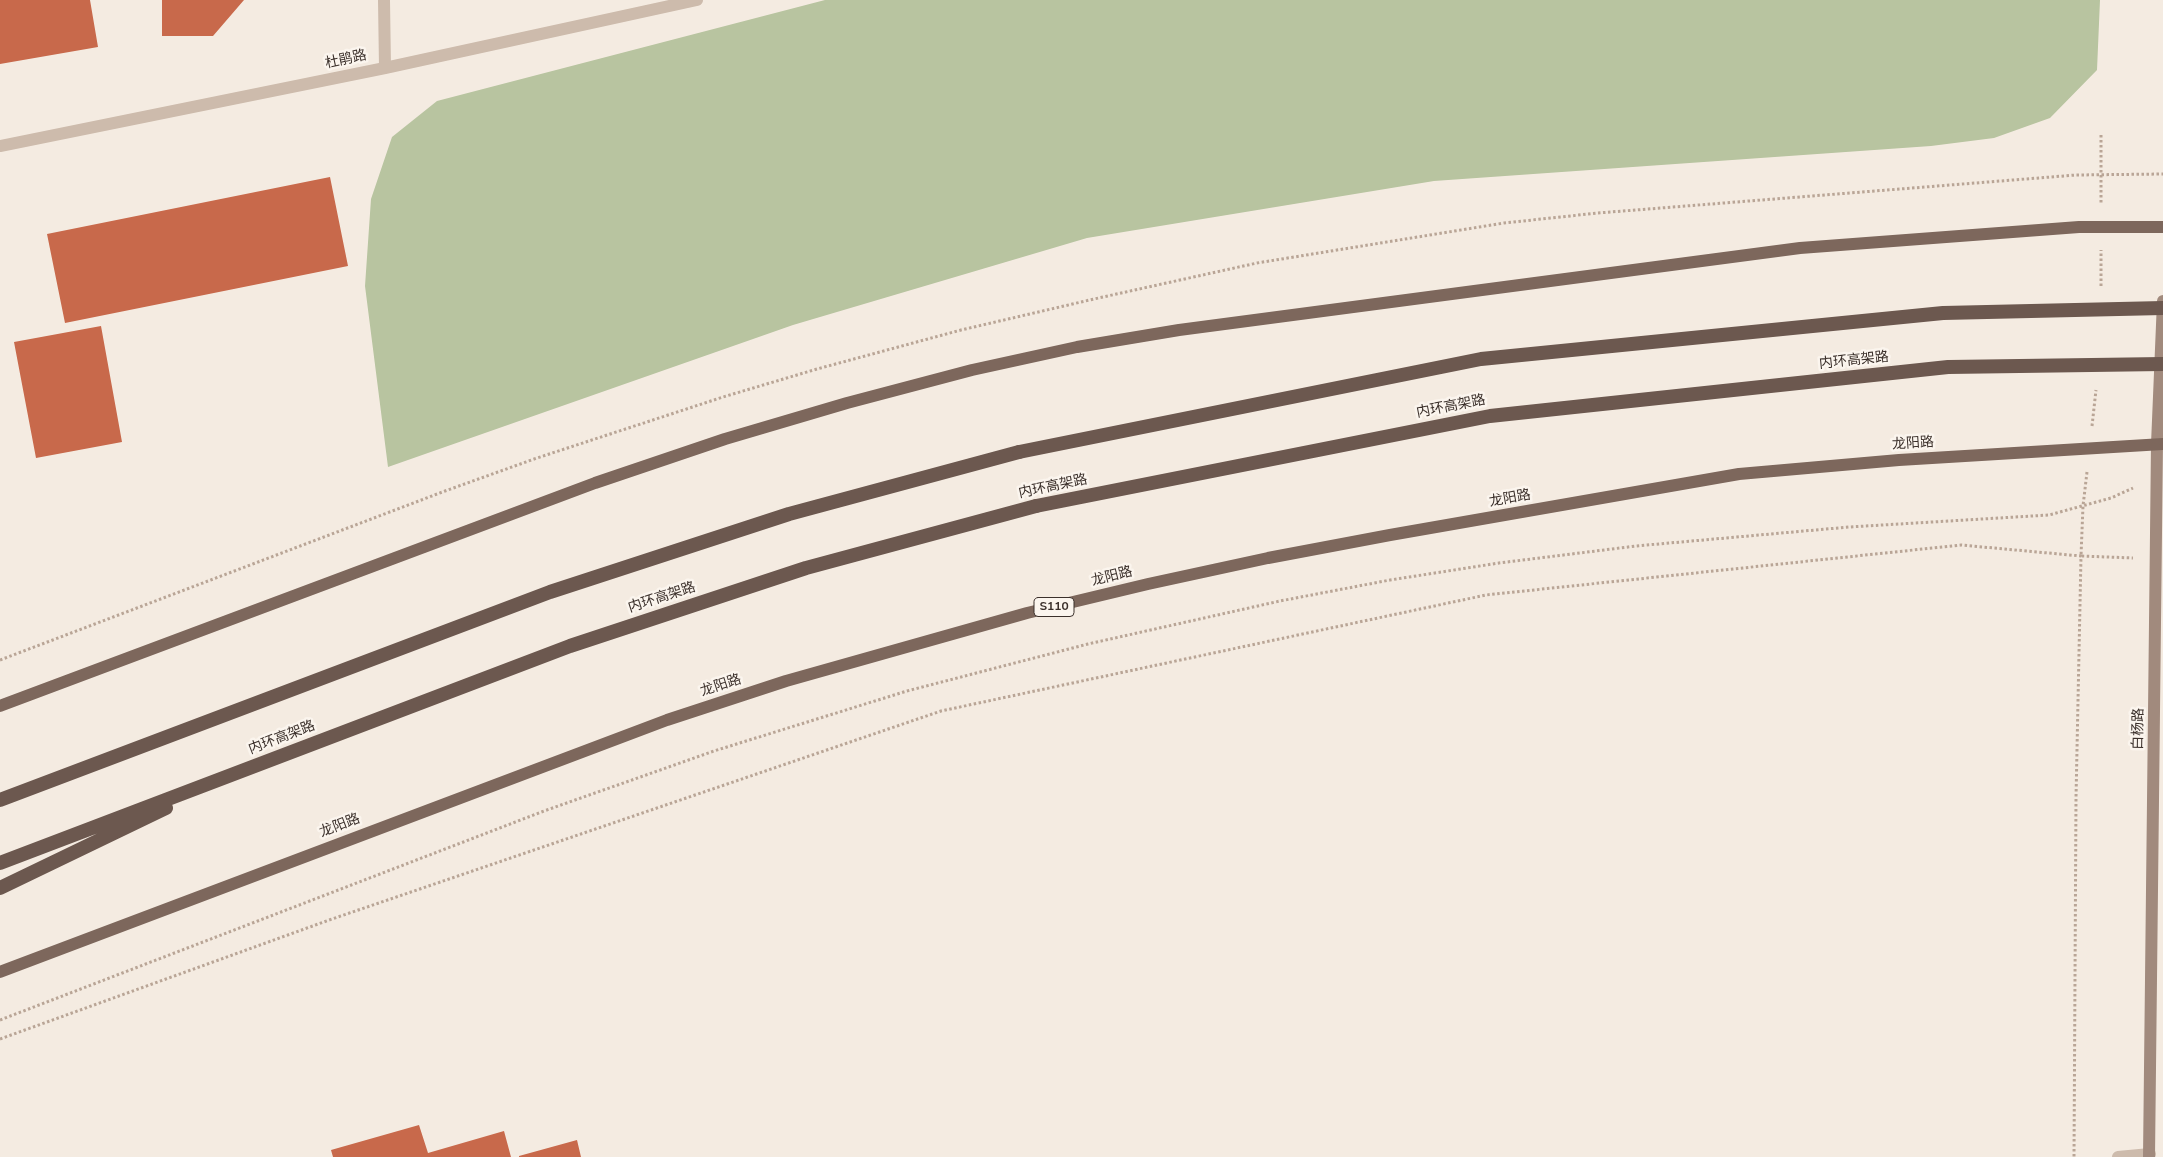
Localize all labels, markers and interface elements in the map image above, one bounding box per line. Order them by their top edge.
street label: 杜鹃路 [324,47,368,73]
street label: 内环高架路 [1818,349,1890,373]
street label: 内环高架路 [1415,392,1487,422]
street label: 龙阳路 [1891,434,1935,454]
street label: 内环高架路 [1017,472,1089,502]
street label: 龙阳路 [1488,487,1532,511]
street label: 龙阳路 [1090,564,1134,590]
street label: 内环高架路 [626,579,698,617]
road number: S110 [1034,598,1074,616]
street label: 龙阳路 [698,672,744,700]
street label: 白杨路 [2130,708,2148,750]
street label: 内环高架路 [246,718,318,758]
street label: 龙阳路 [317,811,363,841]

